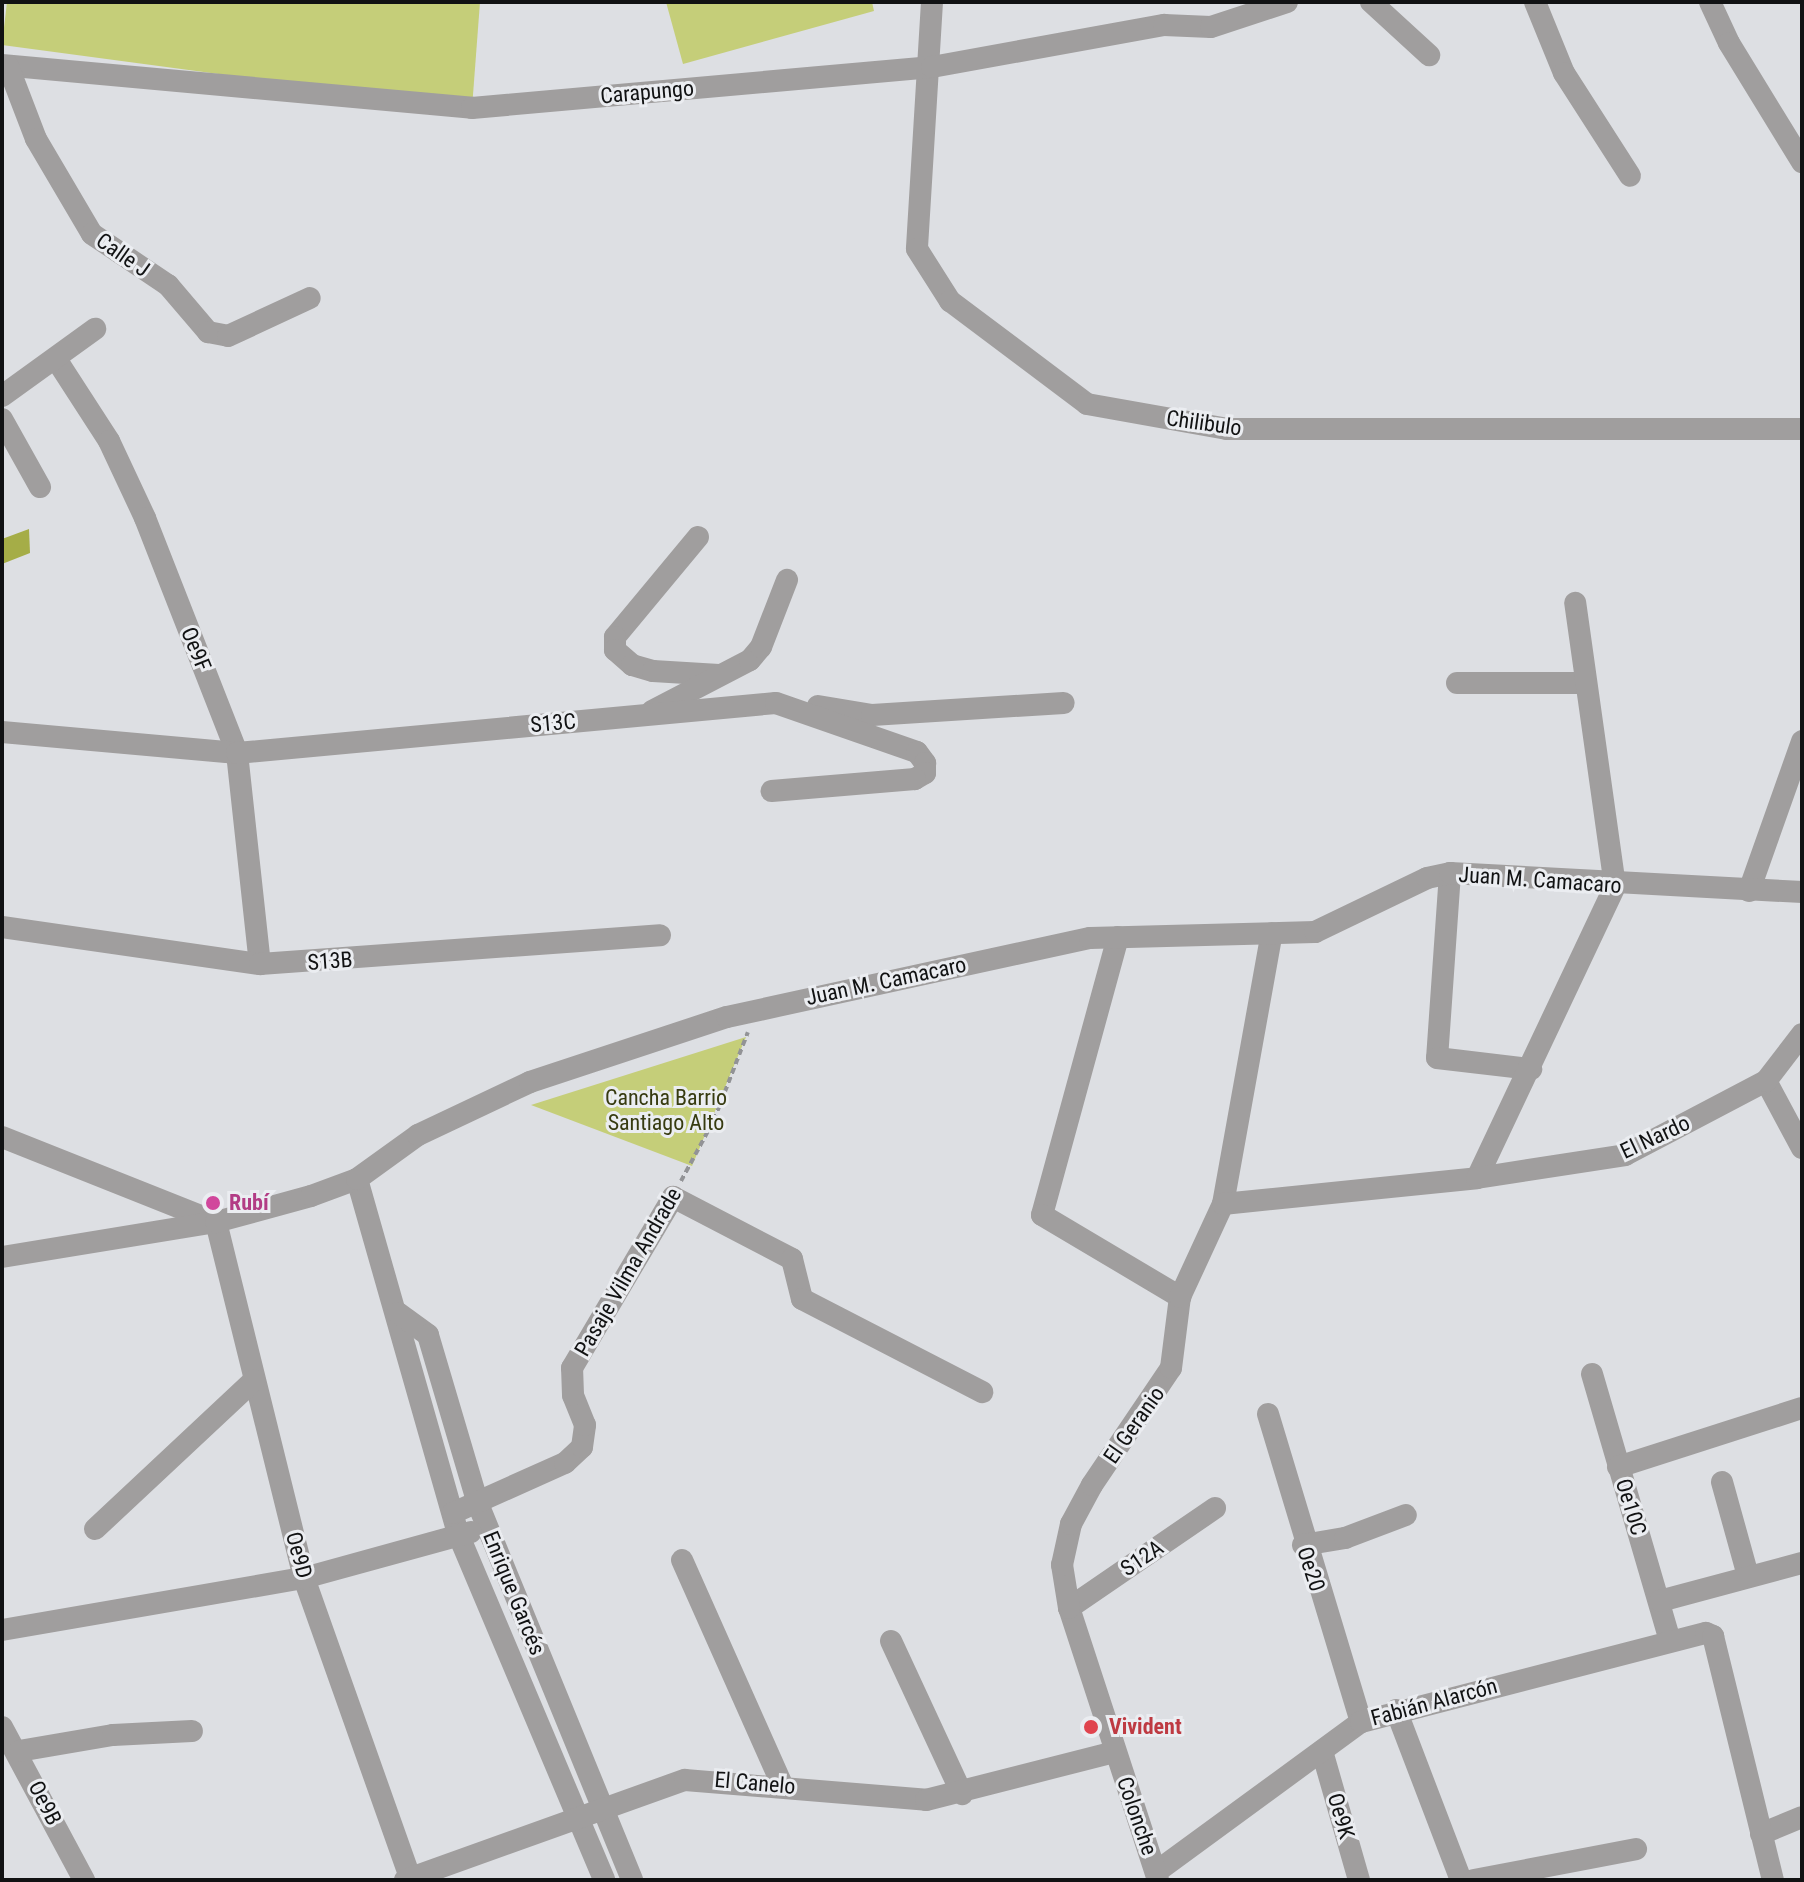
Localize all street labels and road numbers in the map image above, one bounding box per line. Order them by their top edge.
street label: Carapungo [599,75,695,109]
street label: Calle J [91,227,155,283]
street label: Chilibulo [1165,405,1243,441]
street label: Oe9F [175,623,217,675]
street label: S13C [529,708,577,738]
street label: Juan M. Camacaro [1458,861,1622,899]
street label: S13B [307,946,353,976]
street label: Juan M. Camacaro [803,951,969,1011]
street label: El Nardo [1616,1109,1694,1165]
street label: Pasaje Vilma Andrade [569,1183,687,1361]
street label: El Geranio [1098,1381,1170,1469]
street label: Oe10C [1610,1476,1652,1538]
street label: Enrique Garcés [477,1527,551,1659]
street label: Oe9D [280,1529,318,1581]
street label: S12A [1116,1534,1168,1582]
street label: Oe20 [1291,1543,1331,1595]
street label: Fabián Alarcón [1368,1672,1500,1732]
street label: El Canelo [713,1766,797,1800]
street label: Colonche [1111,1773,1163,1859]
street label: Oe9B [23,1776,67,1830]
street label: Oe9K [1322,1790,1360,1842]

